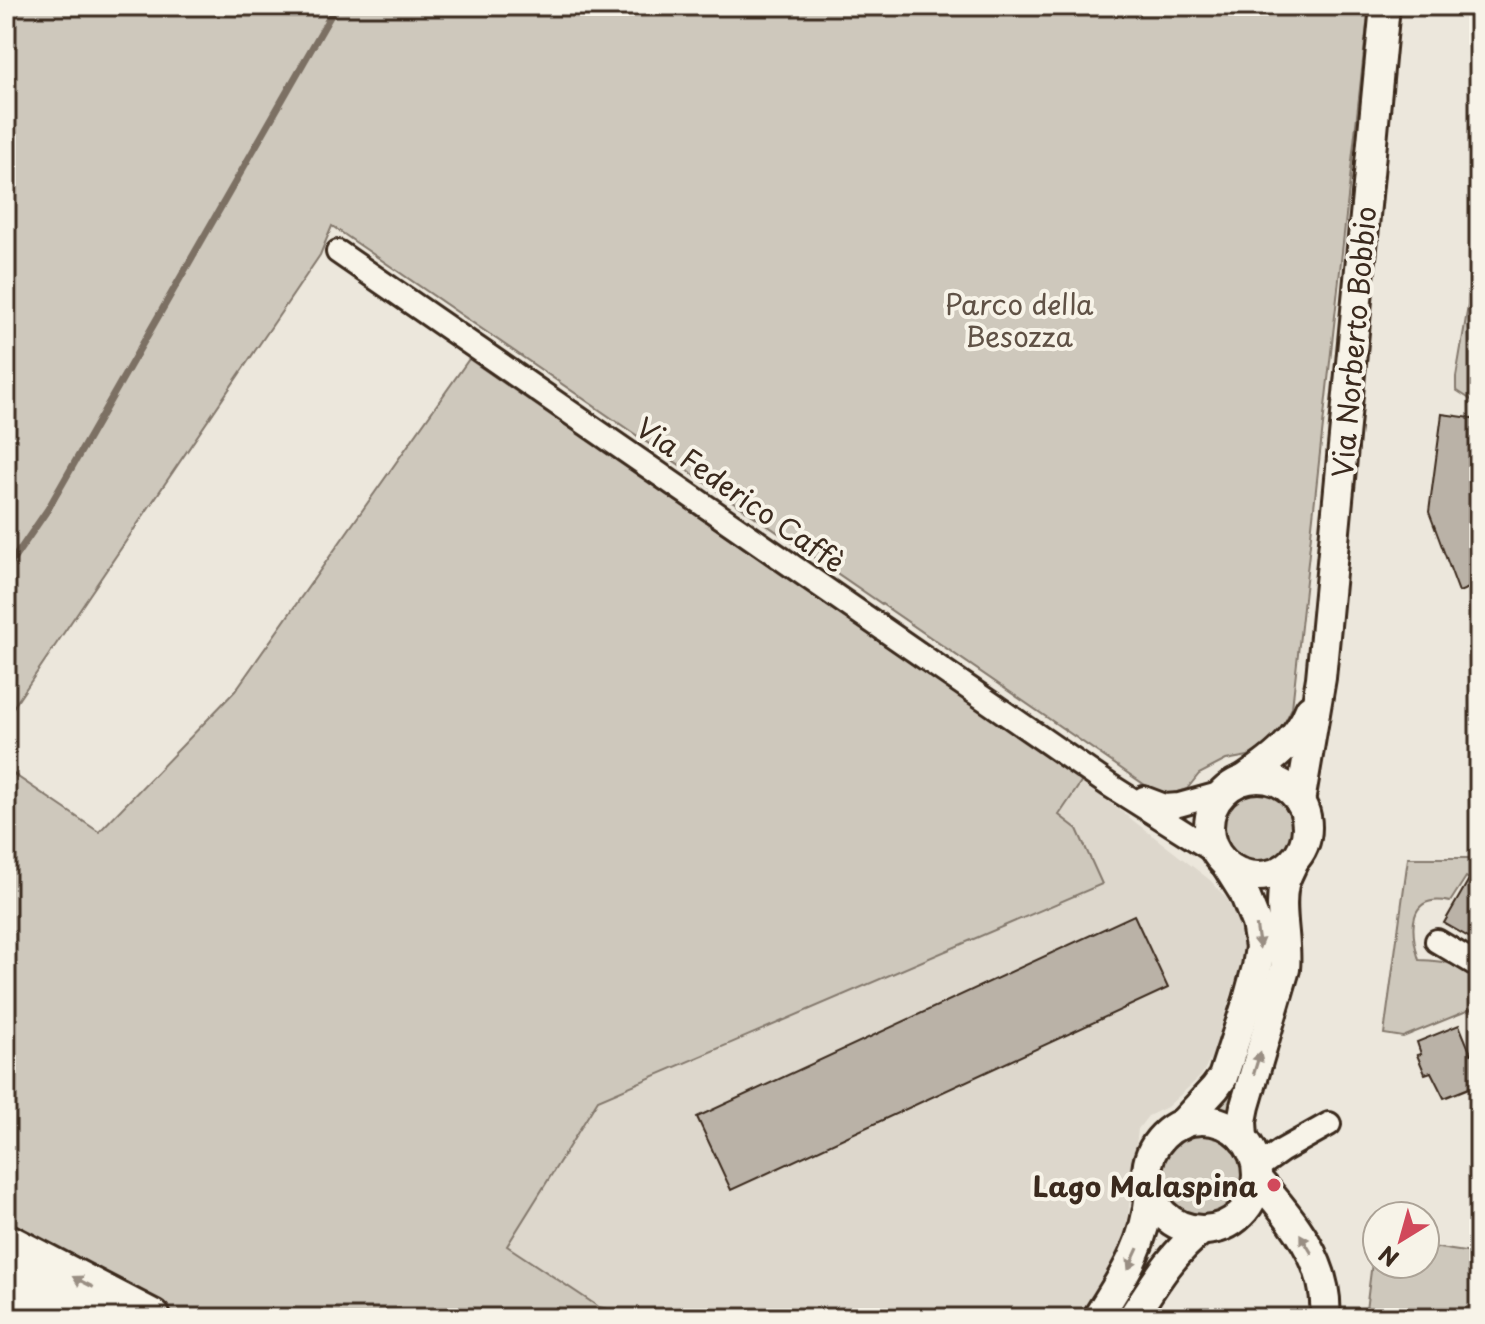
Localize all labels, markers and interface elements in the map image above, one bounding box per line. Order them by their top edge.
street label: Via Norberto Bobbio [1320,205,1386,479]
park label: Parco della Besozza [945,282,1094,357]
street label: Via Federico Caffè [628,406,854,582]
one-way arrow [1251,924,1264,949]
one-way arrow [1251,1050,1264,1074]
place label: Lago Malaspina [1033,1164,1259,1207]
marker: Lago Malaspina [1265,1176,1283,1194]
north arrow [1361,1200,1441,1280]
one-way arrow [1299,1233,1313,1255]
text: N [1371,1239,1405,1276]
one-way arrow [1126,1247,1140,1270]
one-way arrow [72,1276,95,1289]

